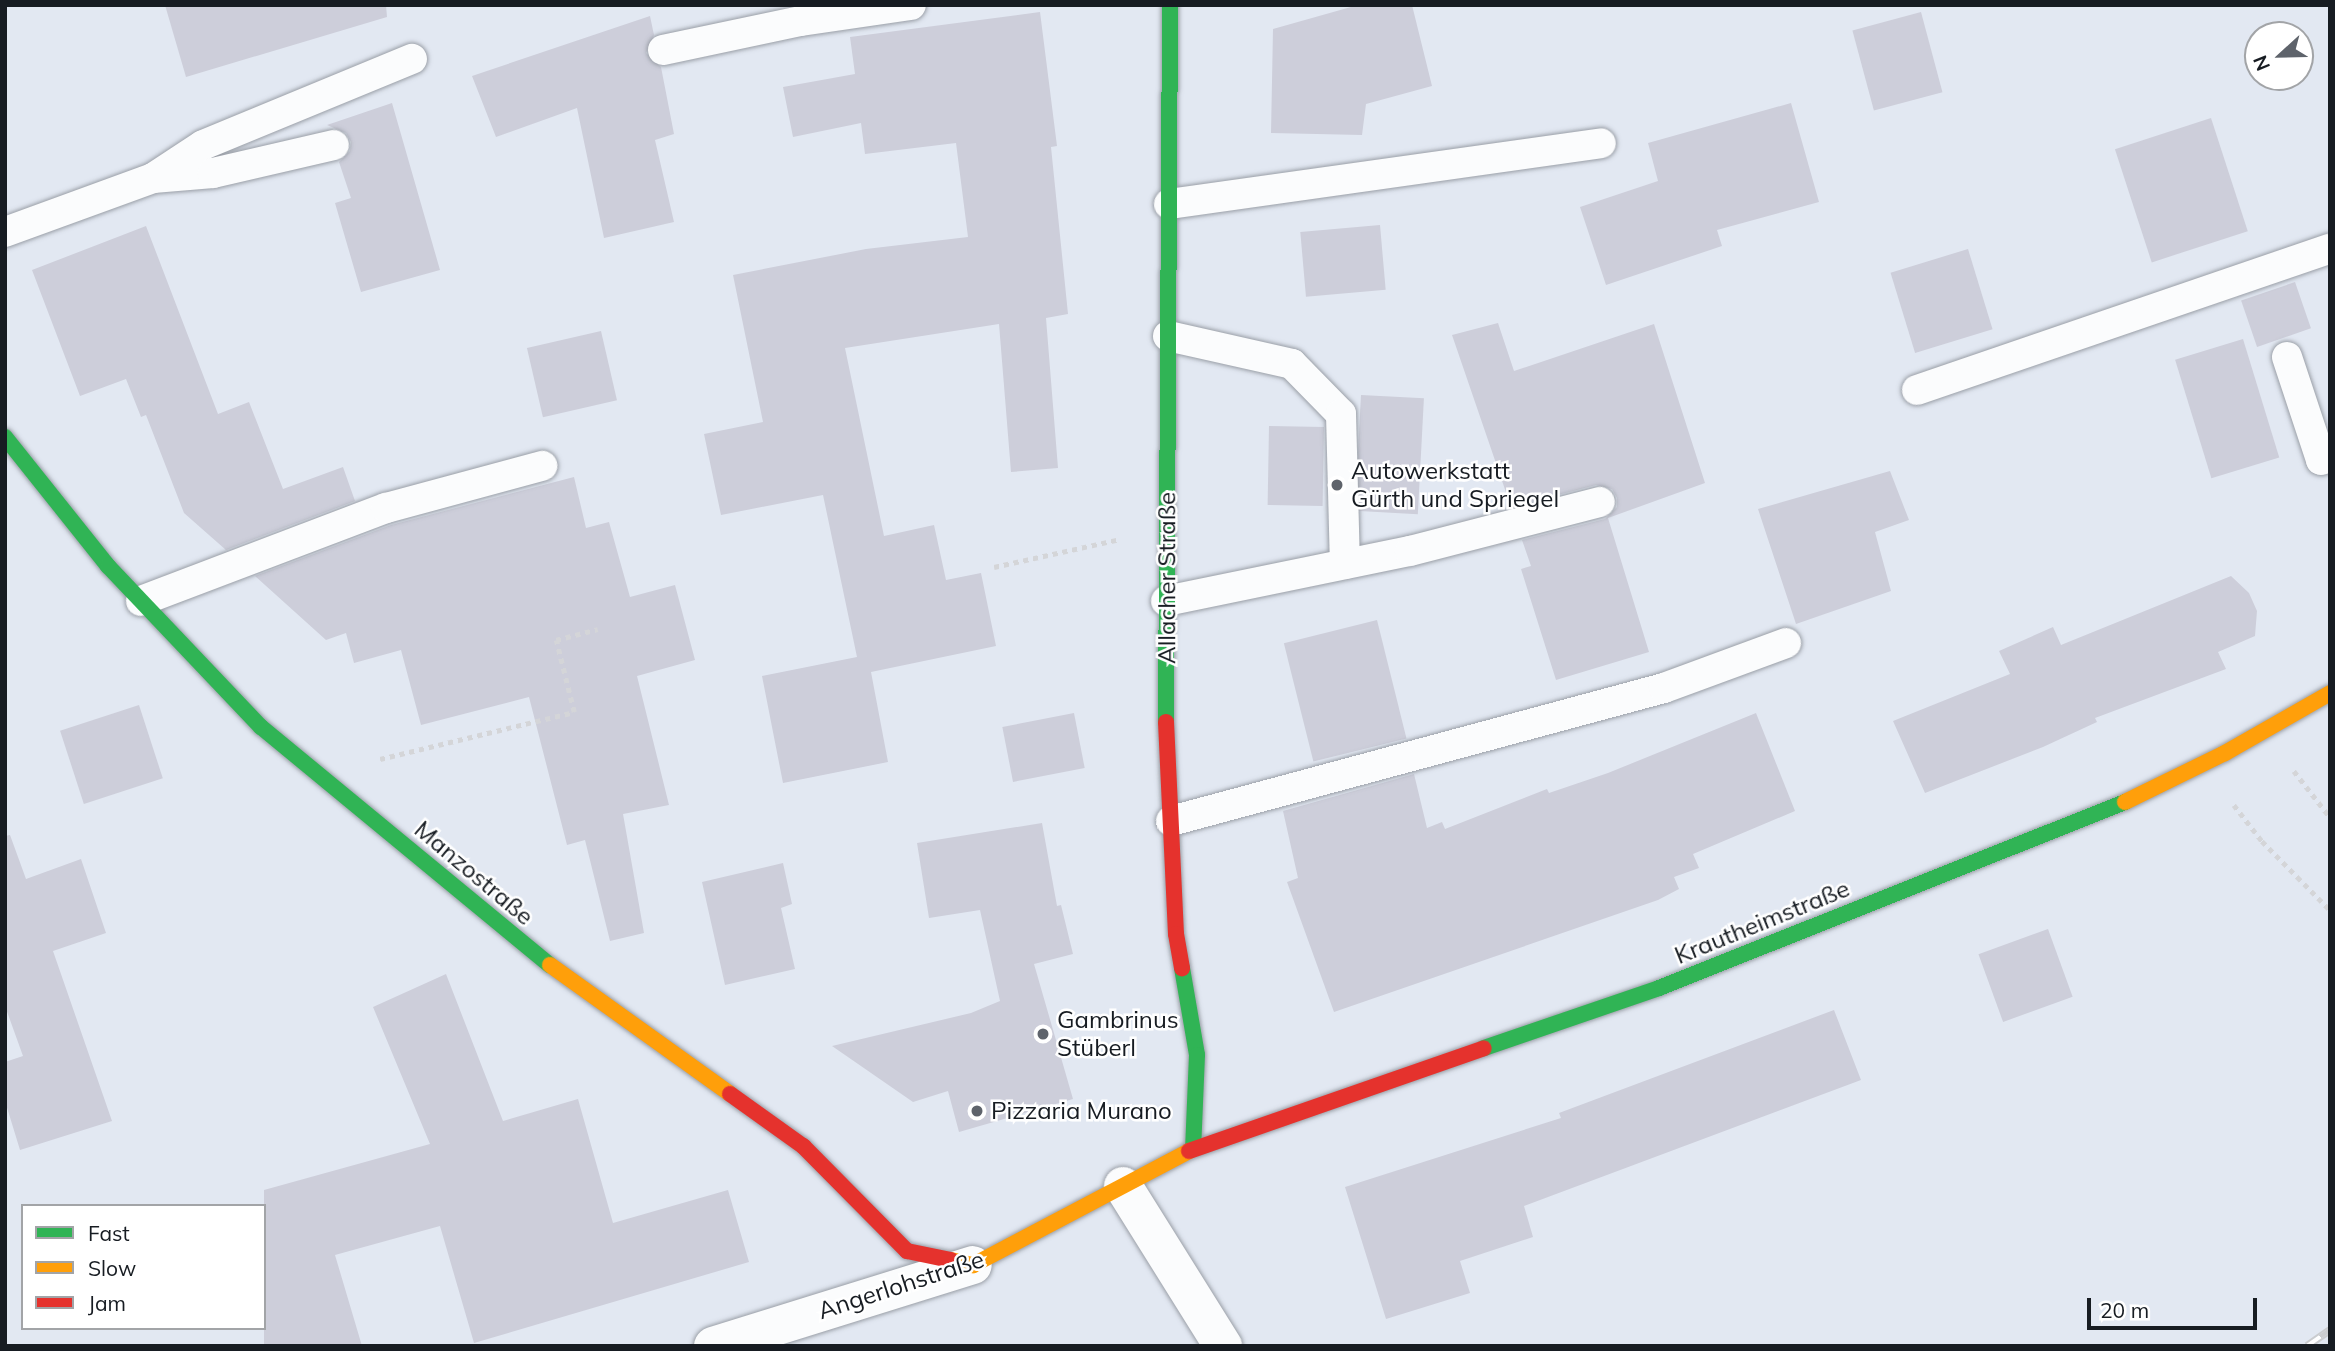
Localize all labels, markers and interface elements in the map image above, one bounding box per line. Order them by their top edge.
north arrow [2244,21,2314,91]
text: N [2248,52,2275,74]
place label: Autowerkstatt Gürth und Spriegel [1351,457,1559,513]
marker: Autowerkstatt Gürth und Spriegel [1329,477,1345,493]
street label: Allacher Straße [1153,492,1181,664]
street label: Manzostraße [409,815,539,931]
street label: Krautheimstraße [1670,874,1854,970]
place label: Gambrinus Stüberl [1057,1006,1179,1062]
marker: Gambrinus Stüberl [1035,1026,1051,1042]
place label: Pizzaria Murano [991,1097,1172,1125]
marker: Pizzaria Murano [969,1103,985,1119]
legend [21,1204,266,1330]
text: Fast [88,1220,130,1246]
street label: Angerlohstraße [814,1245,988,1325]
text: Slow [88,1255,136,1281]
scale bar [2090,1284,2260,1328]
text: Jam [88,1290,126,1316]
text: 20 m [2100,1297,2149,1323]

